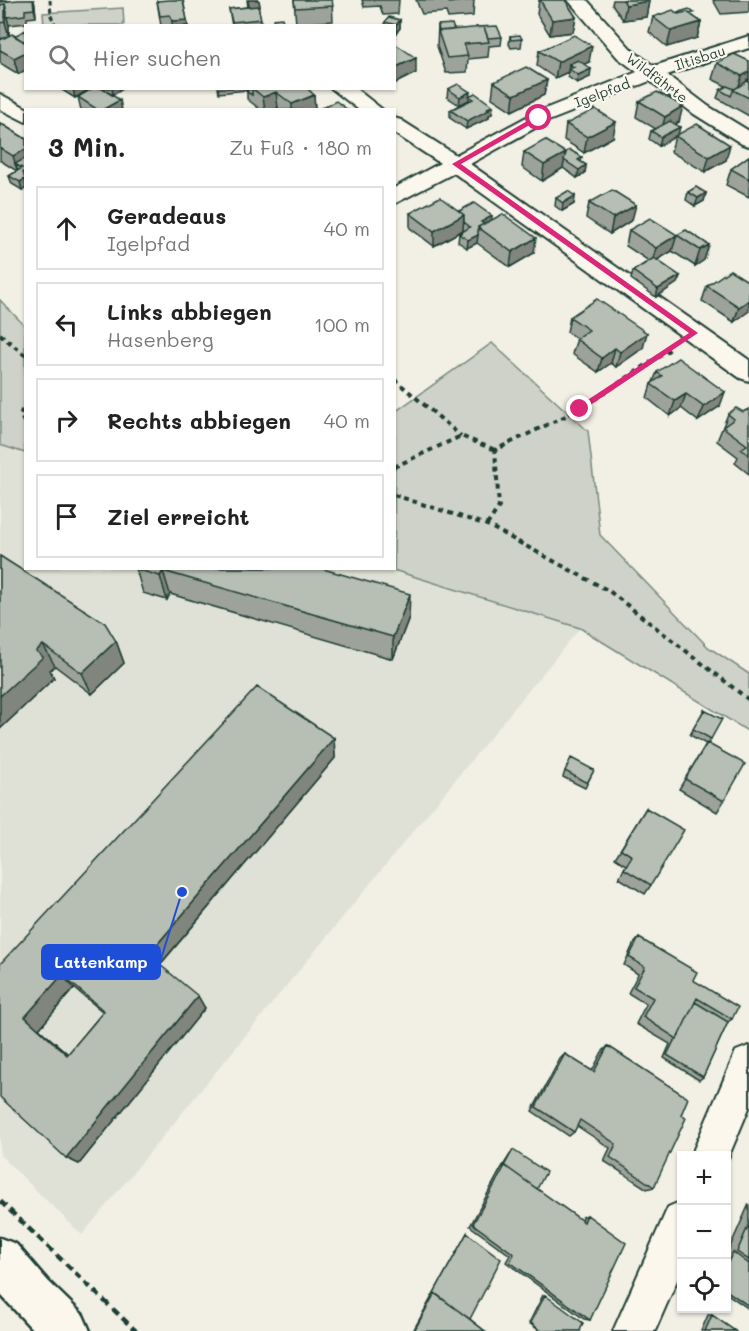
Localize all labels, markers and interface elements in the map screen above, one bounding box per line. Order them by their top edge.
search box [24,24,396,90]
street label: Iltisbau [672,40,728,75]
icon: search [45,41,78,74]
text: Hier suchen [93,43,221,72]
street label: Wildfährte [623,48,692,107]
street label: Igelpfad [571,73,632,112]
route start [525,104,551,130]
text: 3 Min. [48,130,126,164]
text: Zu Fuß · 180 m [229,134,372,160]
text: Geradeaus [107,201,226,230]
icon: ahead [50,212,83,245]
text: 40 m [324,215,370,241]
text: Igelpfad [107,230,190,256]
text: Links abbiegen [107,297,272,326]
icon: left [50,308,83,341]
text: 100 m [314,311,370,337]
text: Hasenberg [107,326,214,352]
route end [566,395,592,421]
icon: right [50,404,83,437]
text: Rechts abbiegen [107,406,291,435]
text: 40 m [324,407,370,433]
icon: arrive [50,500,83,533]
text: Ziel erreicht [107,502,249,531]
callout: Lattenkamp [42,945,160,979]
text: Lattenkamp [54,951,148,972]
map controls [677,1151,731,1313]
button: + [677,1151,731,1205]
button: − [677,1205,731,1259]
button: locate [677,1259,731,1313]

